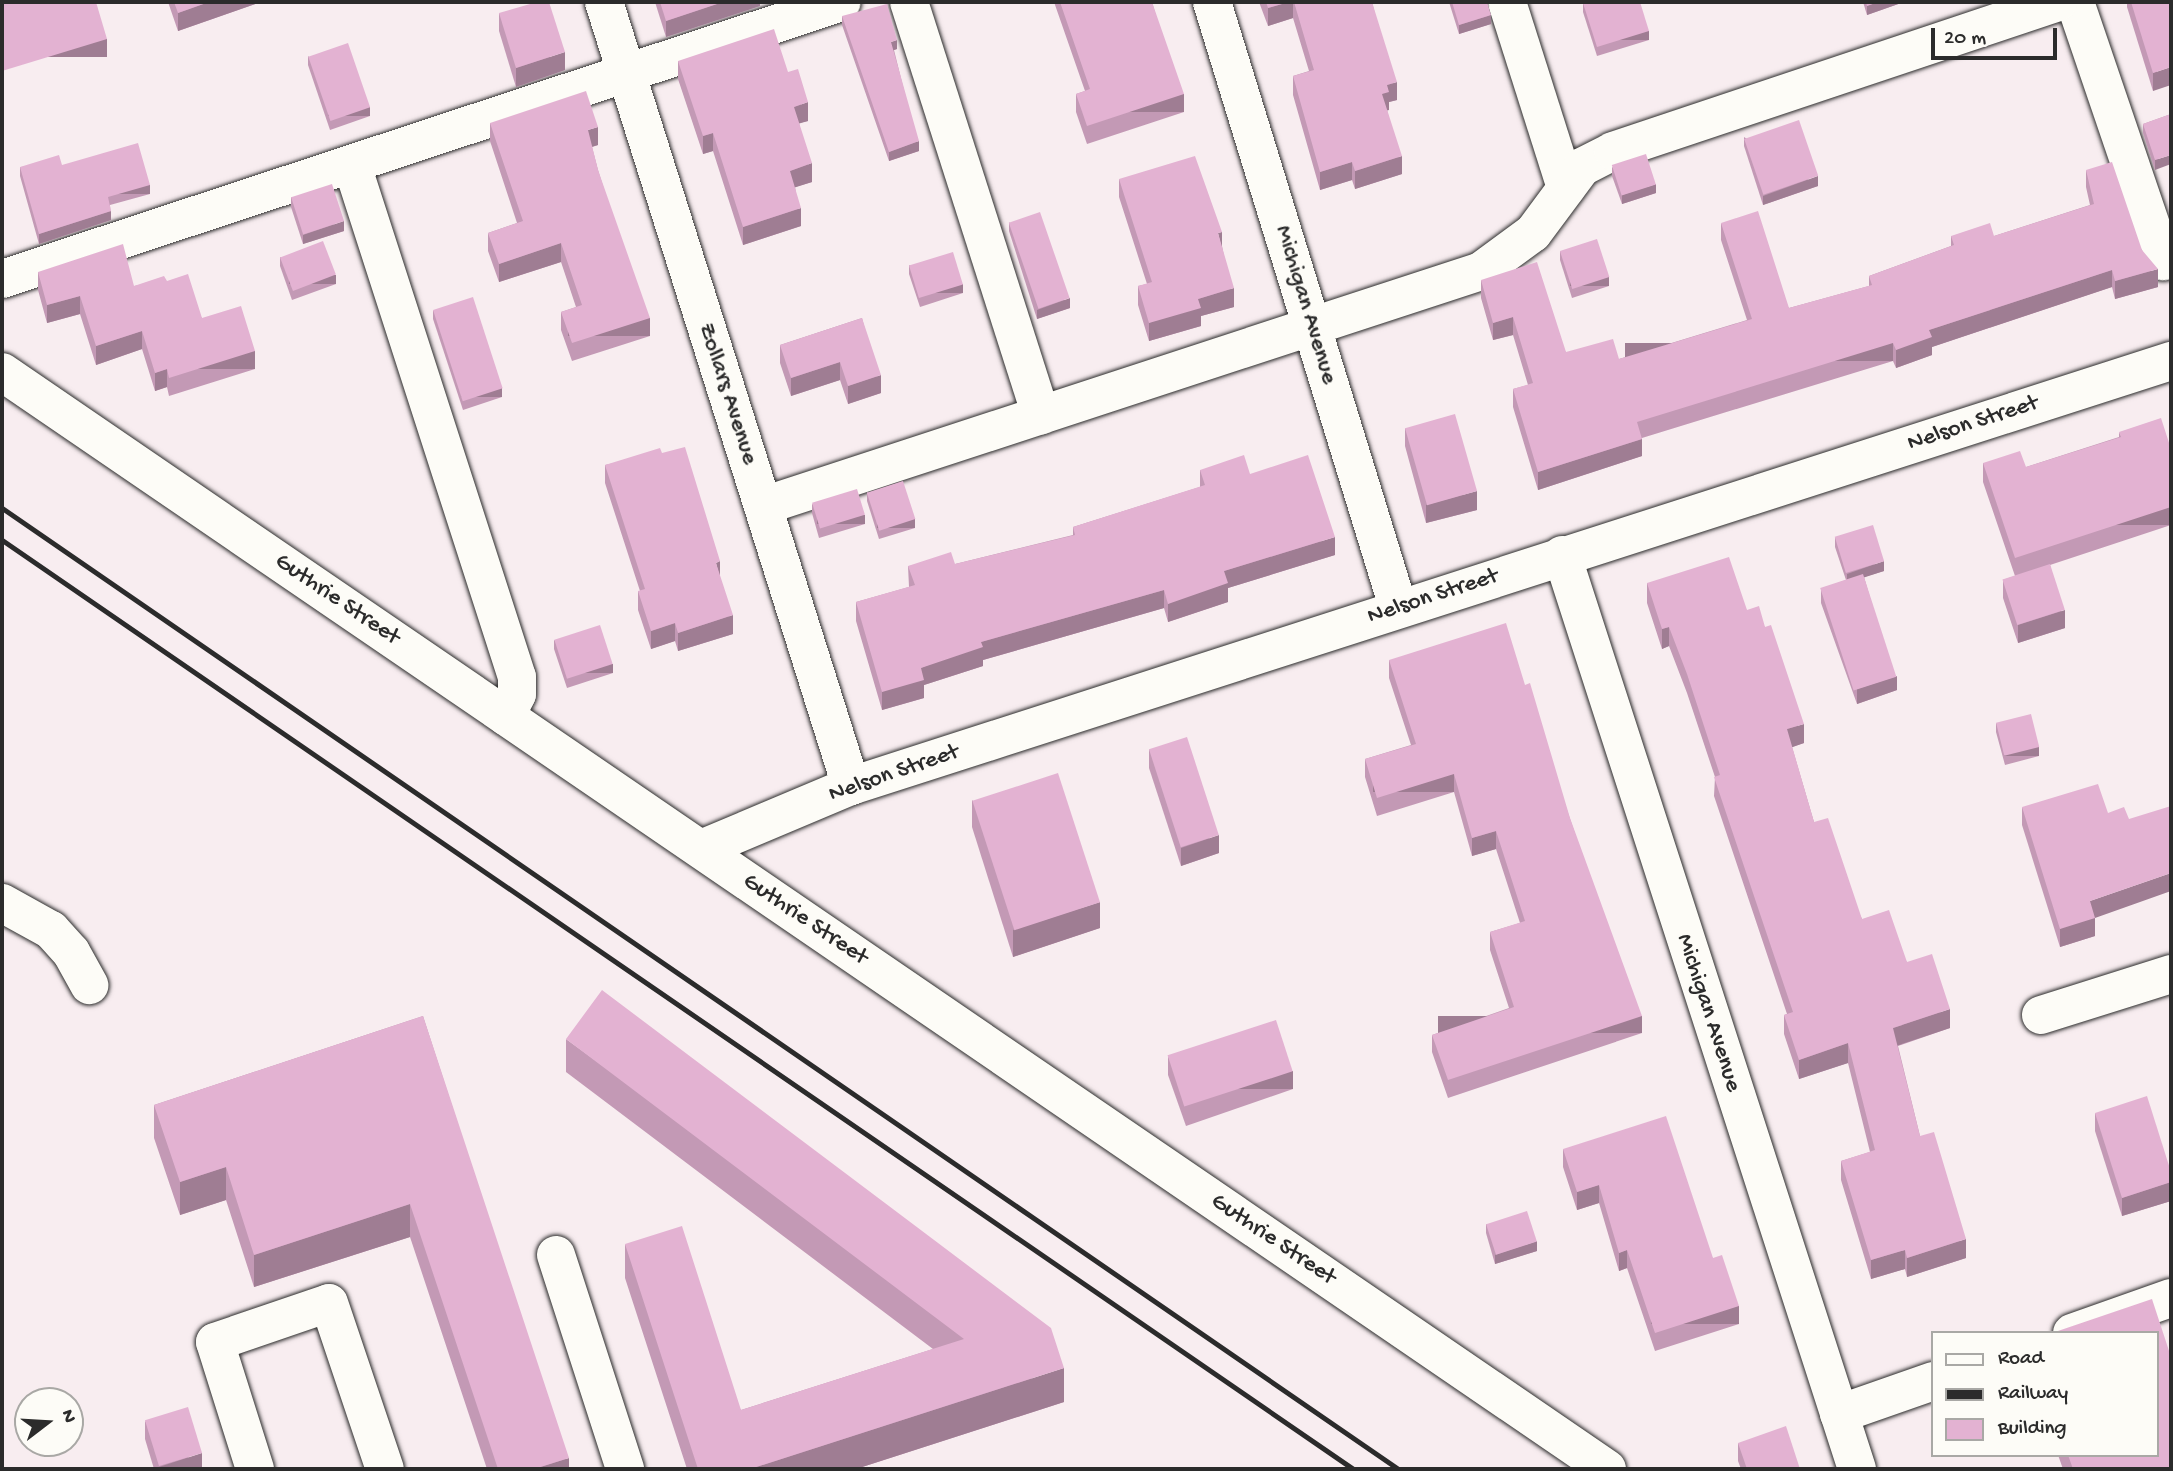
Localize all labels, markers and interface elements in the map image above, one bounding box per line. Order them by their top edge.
scale bar [1935,14,2061,58]
text: 20 m [1944,27,1986,52]
street label: Michigan Avenue [1267,222,1343,388]
street label: Zollars Avenue [691,320,763,468]
street label: Nelson Street [1904,389,2042,459]
street label: Guthrie Street [269,548,405,652]
street label: Nelson Street [1364,562,1502,632]
street label: Nelson Street [825,738,963,810]
street label: Guthrie Street [737,868,873,972]
street label: Michigan Avenue [1669,930,1747,1096]
street label: Guthrie Street [1205,1188,1341,1292]
legend [1932,1331,2159,1457]
text: Road [1998,1347,2044,1372]
text: Railway [1998,1382,2068,1407]
north arrow [14,1387,84,1457]
text: N [55,1407,80,1426]
text: Building [1998,1417,2067,1442]

